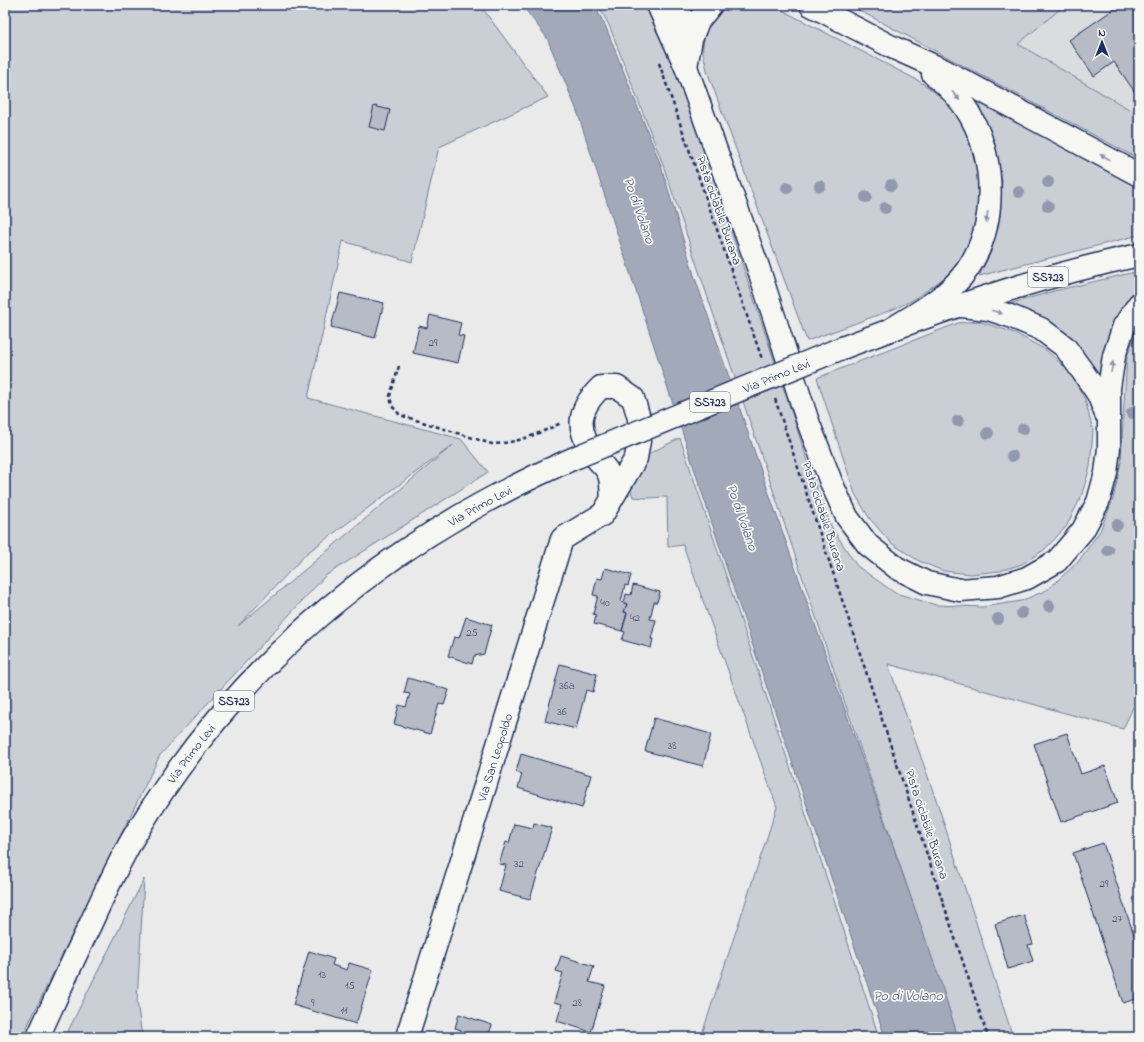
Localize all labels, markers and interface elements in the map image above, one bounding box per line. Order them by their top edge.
north arrow [1082,22,1122,62]
text: N [1098,25,1106,41]
one-way arrow [951,91,960,101]
street label: Pista ciclabile Burana [691,153,746,268]
one-way arrow [1099,153,1110,160]
water label: Po di Volano [617,174,660,247]
one-way arrow [984,211,990,223]
road number: SS723 [1028,267,1068,287]
one-way arrow [991,309,1003,315]
house number: 29 [429,335,438,351]
street label: Via Primo Levi [739,354,813,399]
one-way arrow [1109,361,1115,373]
road number: SS723 [690,392,730,412]
street label: Pista ciclabile Burana [797,459,850,574]
street label: Via Primo Levi [444,481,516,532]
water label: Po di Volano [720,481,763,554]
house number: 40 [600,595,610,611]
house number: 42 [630,610,641,626]
house number: 25 [466,625,478,641]
house number: 36a [559,678,575,694]
road number: SS723 [214,691,254,711]
house number: 36 [557,704,567,720]
street label: Via San Leopoldo [473,711,518,805]
street label: Via Primo Levi [162,720,221,789]
house number: 38 [668,738,676,754]
street label: Pista ciclabile Burana [900,767,953,882]
house number: 32 [514,856,525,872]
house number: 29 [1100,876,1109,892]
house number: 27 [1112,911,1122,927]
house number: 13 [318,967,326,983]
house number: 15 [345,978,355,994]
water label: Po di Volano [873,986,943,1007]
house number: 9 [311,995,315,1011]
house number: 28 [572,995,582,1011]
house number: 11 [341,1003,348,1019]

